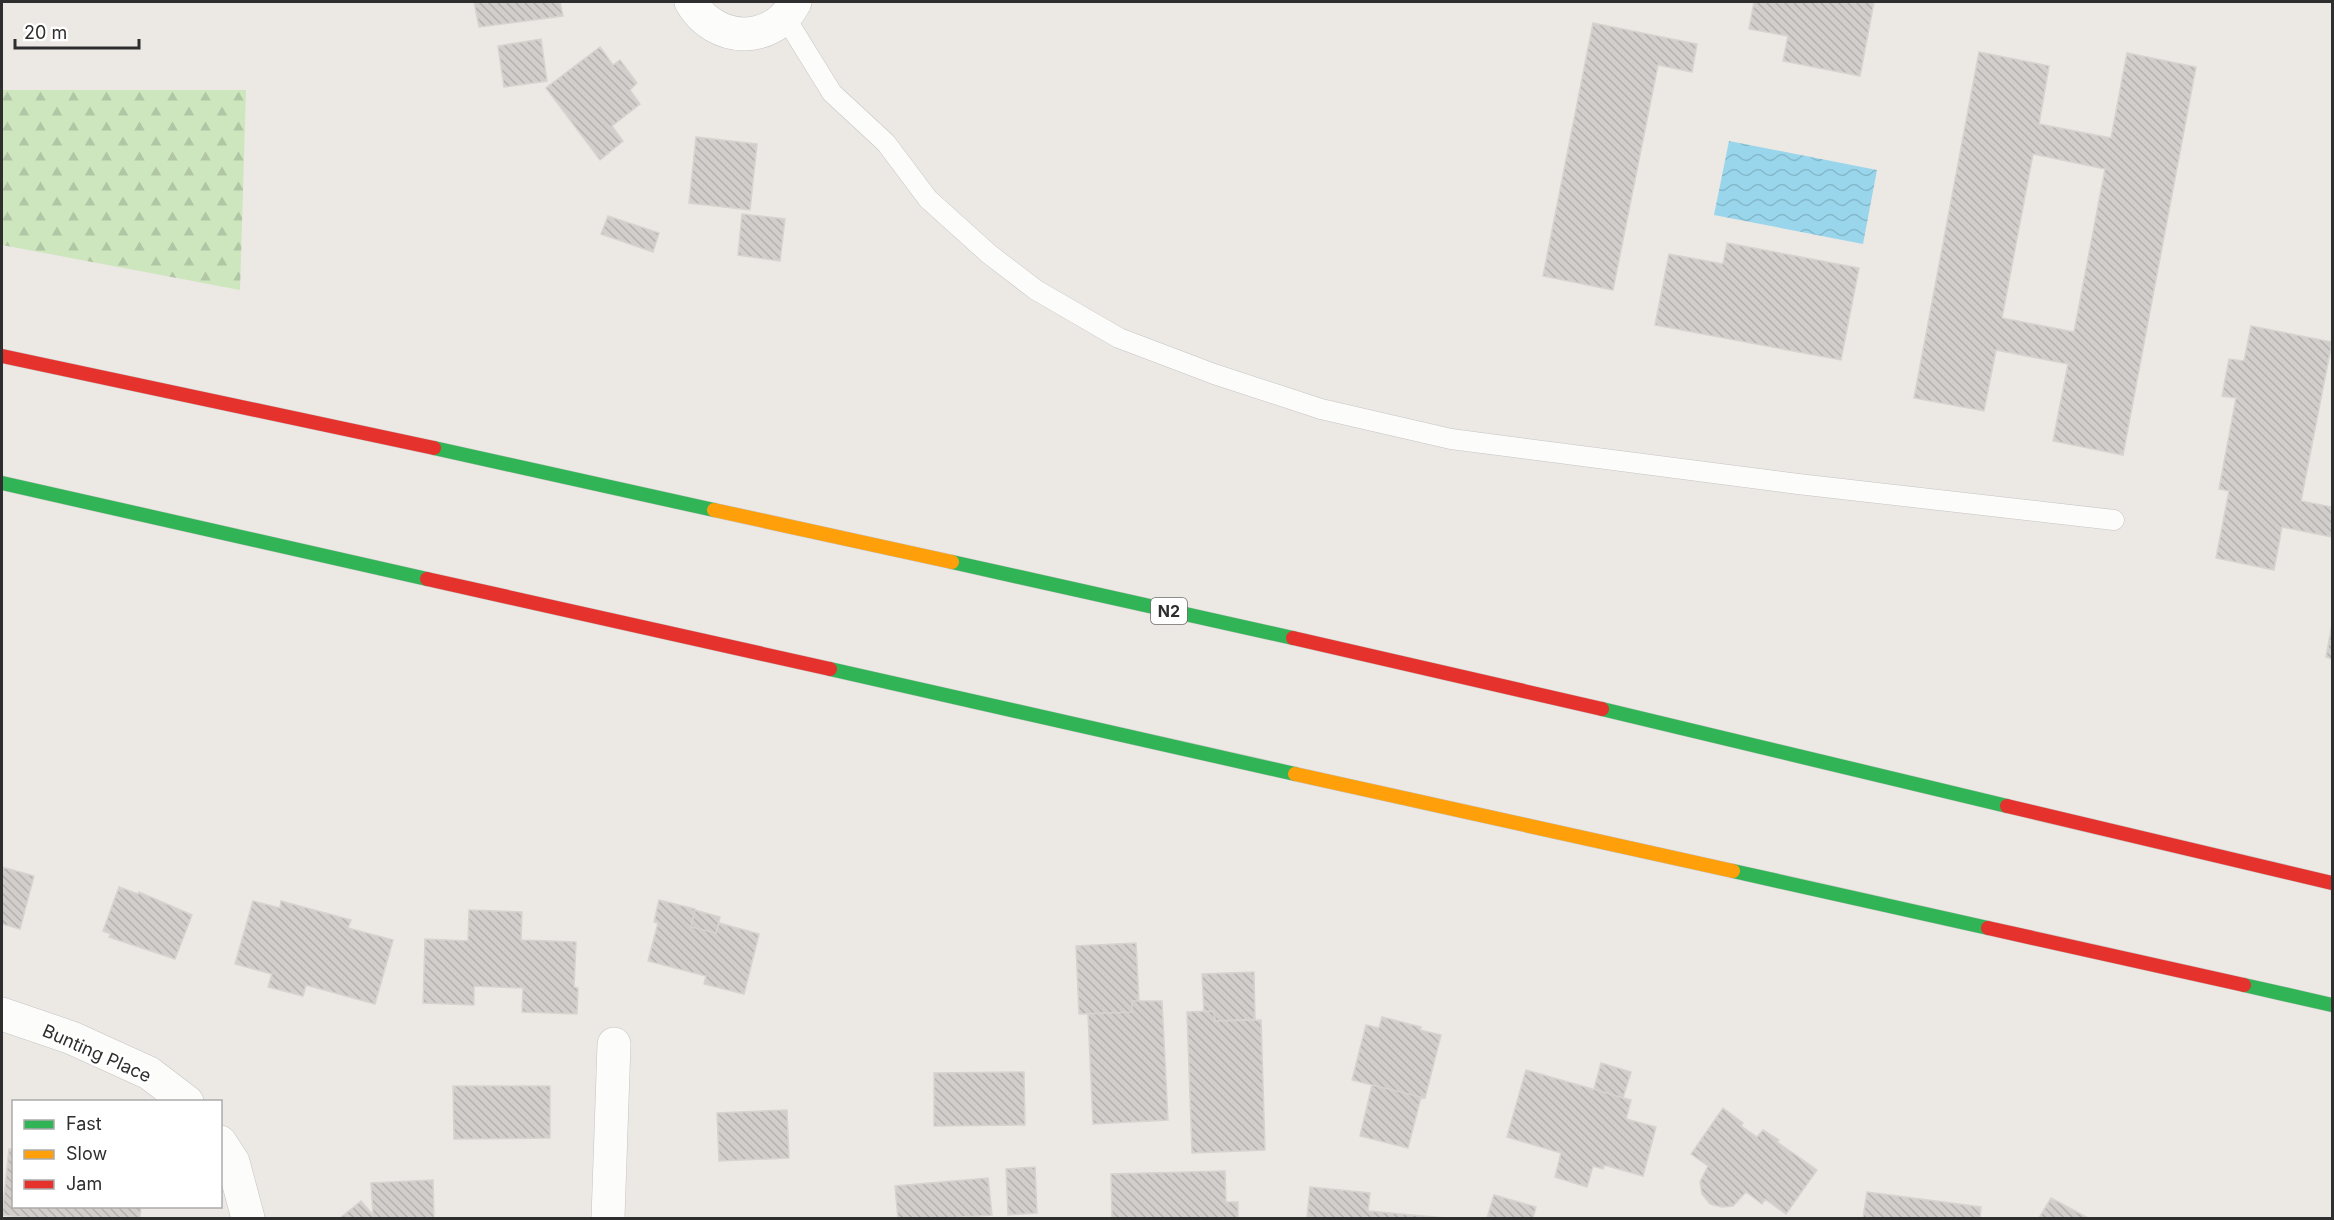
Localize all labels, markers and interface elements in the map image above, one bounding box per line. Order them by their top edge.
scale bar [15,12,140,50]
text: 20 m [24,22,67,43]
road number: N2 [1151,598,1187,624]
street label: Bunting Place [39,1020,155,1086]
legend [12,1100,222,1208]
text: Fast [66,1113,102,1134]
text: Slow [66,1143,107,1164]
text: Jam [66,1173,102,1194]

